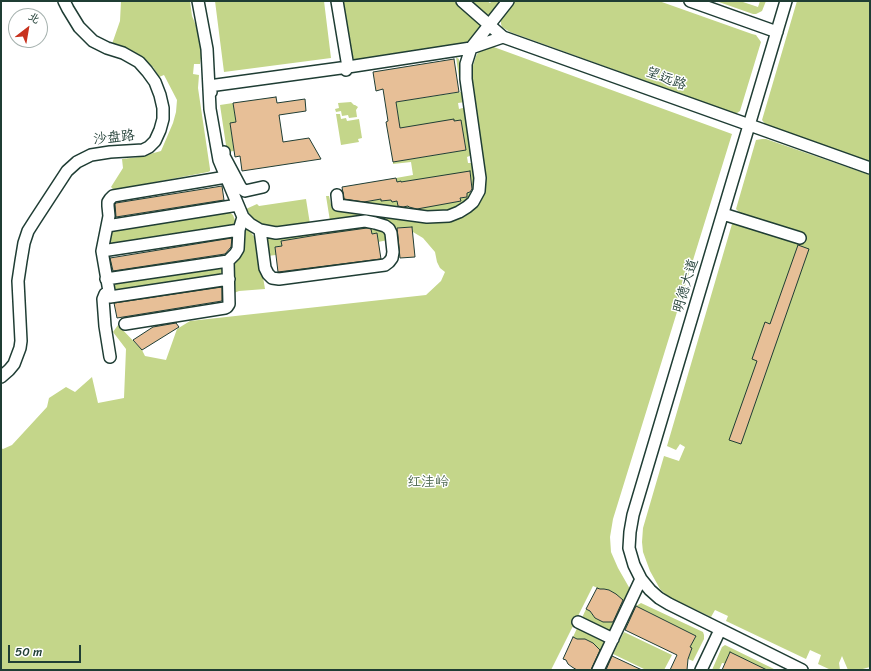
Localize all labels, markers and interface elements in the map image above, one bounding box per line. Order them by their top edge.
text: 北 [24,7,44,29]
north arrow [8,8,48,48]
street label: 望远路 [643,64,689,94]
street label: 沙盘路 [92,127,136,149]
street label: 明德大道 [670,257,702,315]
park label: 红洼岭 [407,474,449,490]
scale bar [10,637,83,663]
text: 50 m [15,641,42,663]

